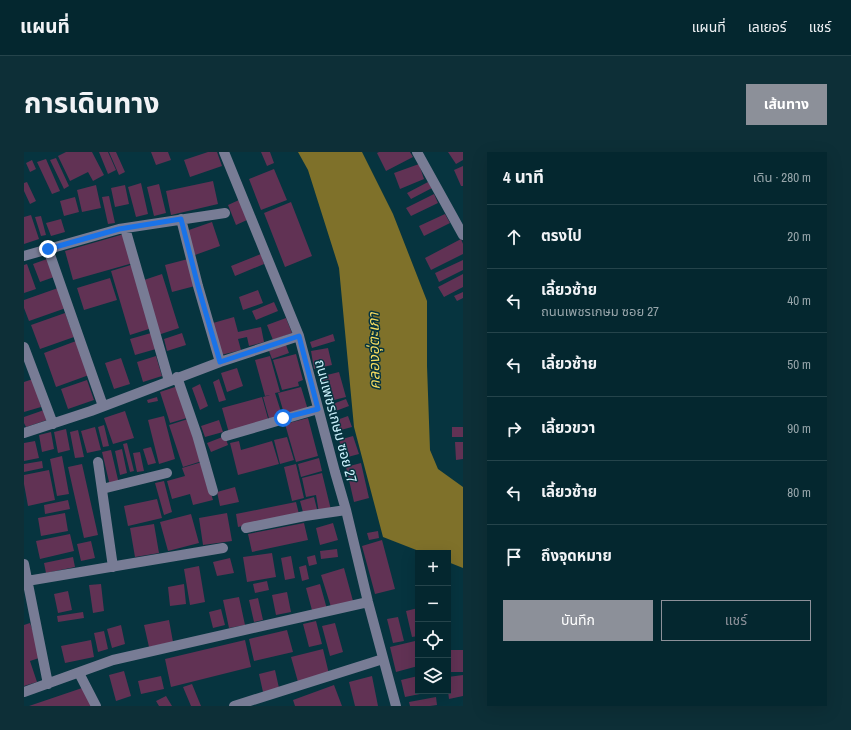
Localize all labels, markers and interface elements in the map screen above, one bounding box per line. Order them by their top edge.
text: แผนที่ [20,13,70,39]
text: แผนที่ [692,18,726,36]
text: เลเยอร์ [748,18,787,36]
text: แชร์ [809,18,831,36]
text: การเดินทาง [24,84,159,122]
button: เส้นทาง [746,84,827,125]
text: 4 นาที [503,165,544,188]
text: เดิน · 280 m [753,169,811,186]
text: ตรงไป [541,225,582,246]
icon: ahead [503,226,525,248]
text: 20 m [787,228,811,245]
route end [39,240,57,258]
text: เลี้ยวซ้าย [541,279,597,300]
icon: left [503,290,525,312]
text: 40 m [787,292,811,309]
text: ถนนเพชรเกษม ซอย 27 [541,303,659,320]
water label: คลองอุ่ตะเภา [362,311,385,390]
text: เลี้ยวซ้าย [541,353,597,374]
icon: left [503,354,525,376]
text: 50 m [787,356,811,373]
street label: ถนนเพชรเกษม ซอย 27 [311,357,361,485]
route start [274,409,292,427]
text: เลี้ยวขวา [541,417,595,438]
icon: right [503,418,525,440]
text: 90 m [787,420,811,437]
text: เลี้ยวซ้าย [541,481,597,502]
icon: left [503,482,525,504]
text: 80 m [787,484,811,501]
text: ถึงจุดหมาย [541,545,612,566]
icon: arrive [503,546,525,568]
map controls [415,550,451,694]
button: + [415,550,451,586]
button: − [415,586,451,622]
button: บันทึก [503,600,653,641]
button: แชร์ [661,600,811,641]
button: locate [415,622,451,658]
button: layers [415,658,451,694]

